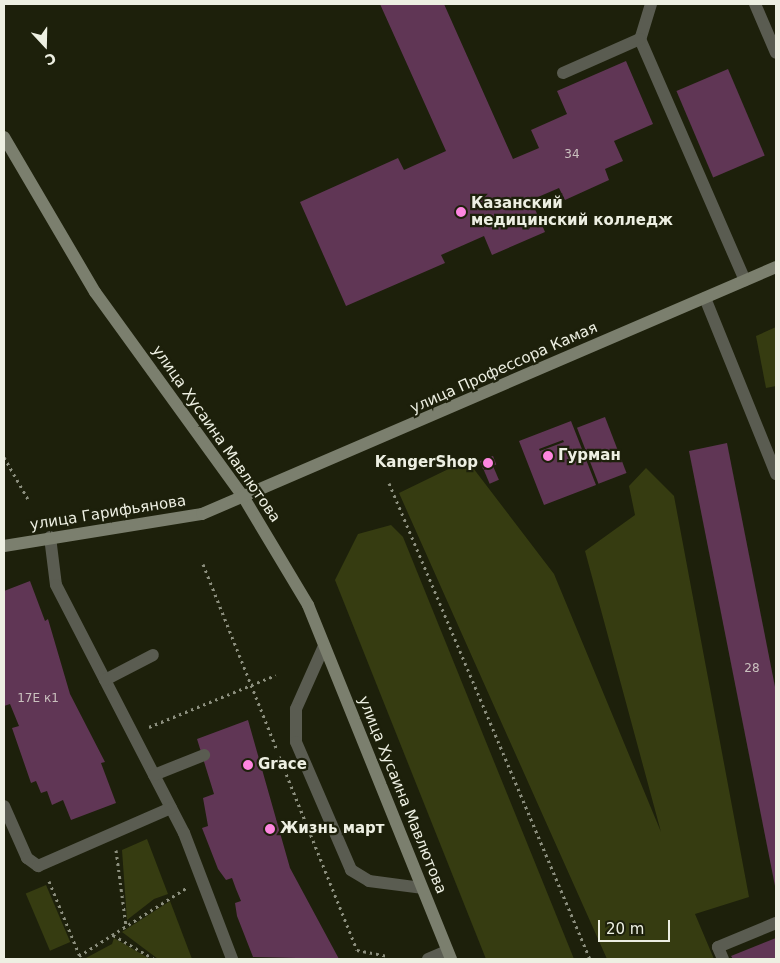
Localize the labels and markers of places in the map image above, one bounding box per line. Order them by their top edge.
place label: Казанский медицинский колледж [471,194,673,229]
marker: Казанский медицинский колледж [455,206,467,218]
place label: Гурман [558,447,621,465]
marker: Гурман [542,450,554,462]
place label: KangerShop [375,454,478,472]
marker: KangerShop [482,457,494,469]
place label: Grace [258,756,307,774]
marker: Grace [242,759,254,771]
place label: Жизнь март [280,820,384,838]
marker: Жизнь март [264,823,276,835]

